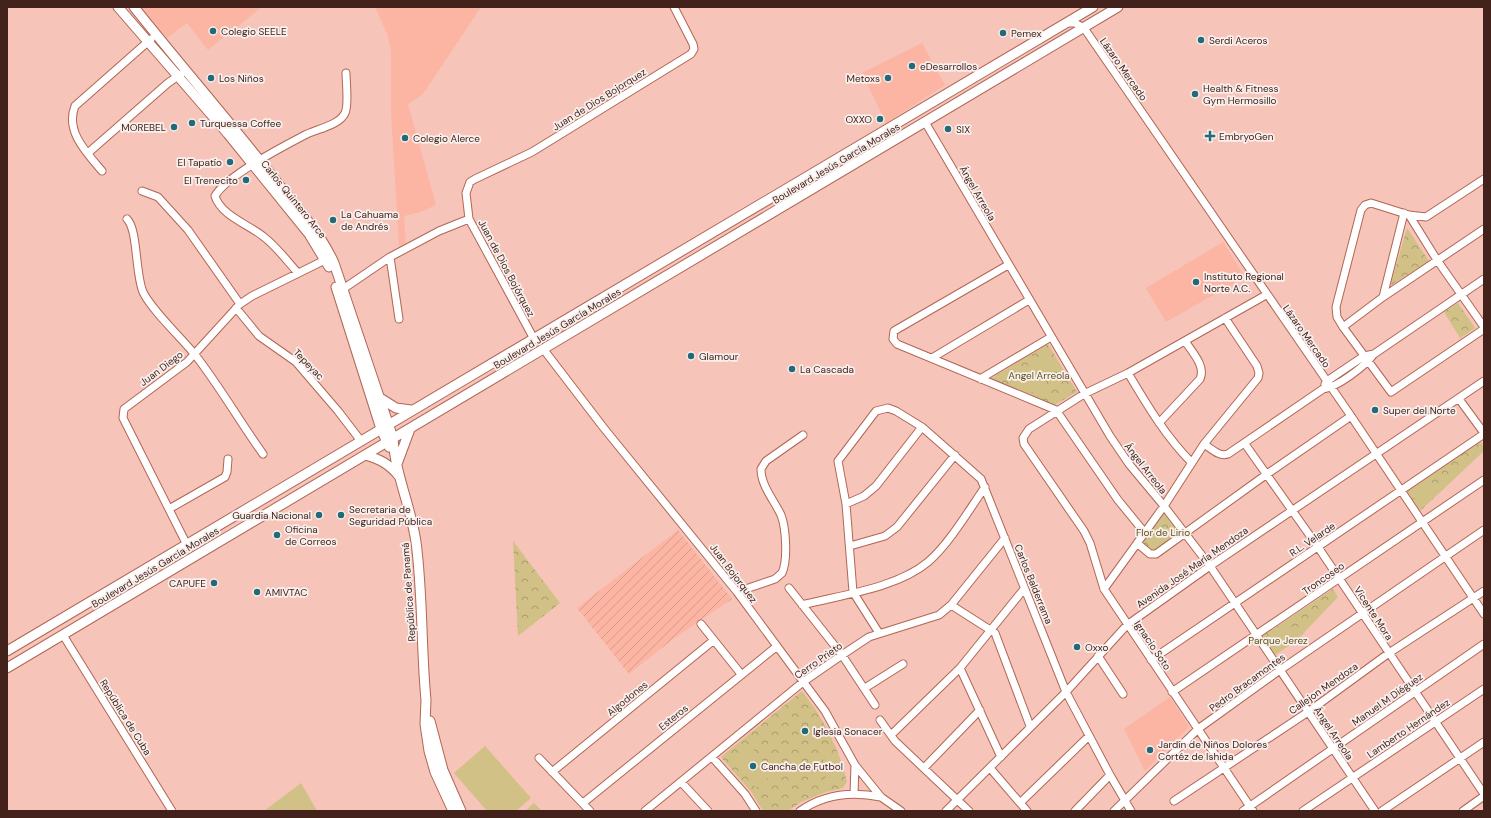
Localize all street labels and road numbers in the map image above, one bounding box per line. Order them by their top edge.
street label: Lázaro Mercado [1097,35,1150,103]
street label: Juan de Dios Bojorquez [550,65,649,134]
street label: Boulevard Jesús García Morales [770,120,902,207]
street label: Carlos Quintero Arce [258,158,329,241]
street label: Ángel Arreola [957,163,999,223]
street label: Juan de Dios Bojórquez [475,217,538,319]
street label: Boulevard Jesús García Morales [491,285,623,372]
street label: Lázaro Mercado [1280,302,1333,370]
street label: Tepeyac [291,346,327,383]
street label: Juan Diego [137,348,186,389]
street label: Ángel Arreola [1122,440,1170,497]
street label: R.L. Velarde [1287,519,1338,560]
street label: Boulevard Jesús García Morales [89,524,221,611]
street label: Avenida José María Mendoza [1134,524,1251,611]
street label: Juan Bojorquez [707,541,760,606]
street label: República de Panamá [399,542,418,642]
street label: Carlos Balderrama [1012,542,1055,626]
street label: Troncoseo [1300,559,1347,598]
street label: Vicente Mora [1351,584,1396,643]
street label: Ignacio Soto [1131,618,1174,673]
street label: Cerro Prieto [792,639,845,682]
street label: Pedro Bracamontes [1207,650,1288,714]
street label: Callejon Mendoza [1286,660,1360,717]
street label: Manuel M Diéguez [1349,670,1426,729]
street label: República de Cuba [97,677,154,758]
street label: Algodones [604,678,650,719]
street label: Lamberto Hernández [1364,696,1453,761]
street label: Esteros [656,702,691,733]
street label: Ángel Arreola [1311,704,1356,762]

